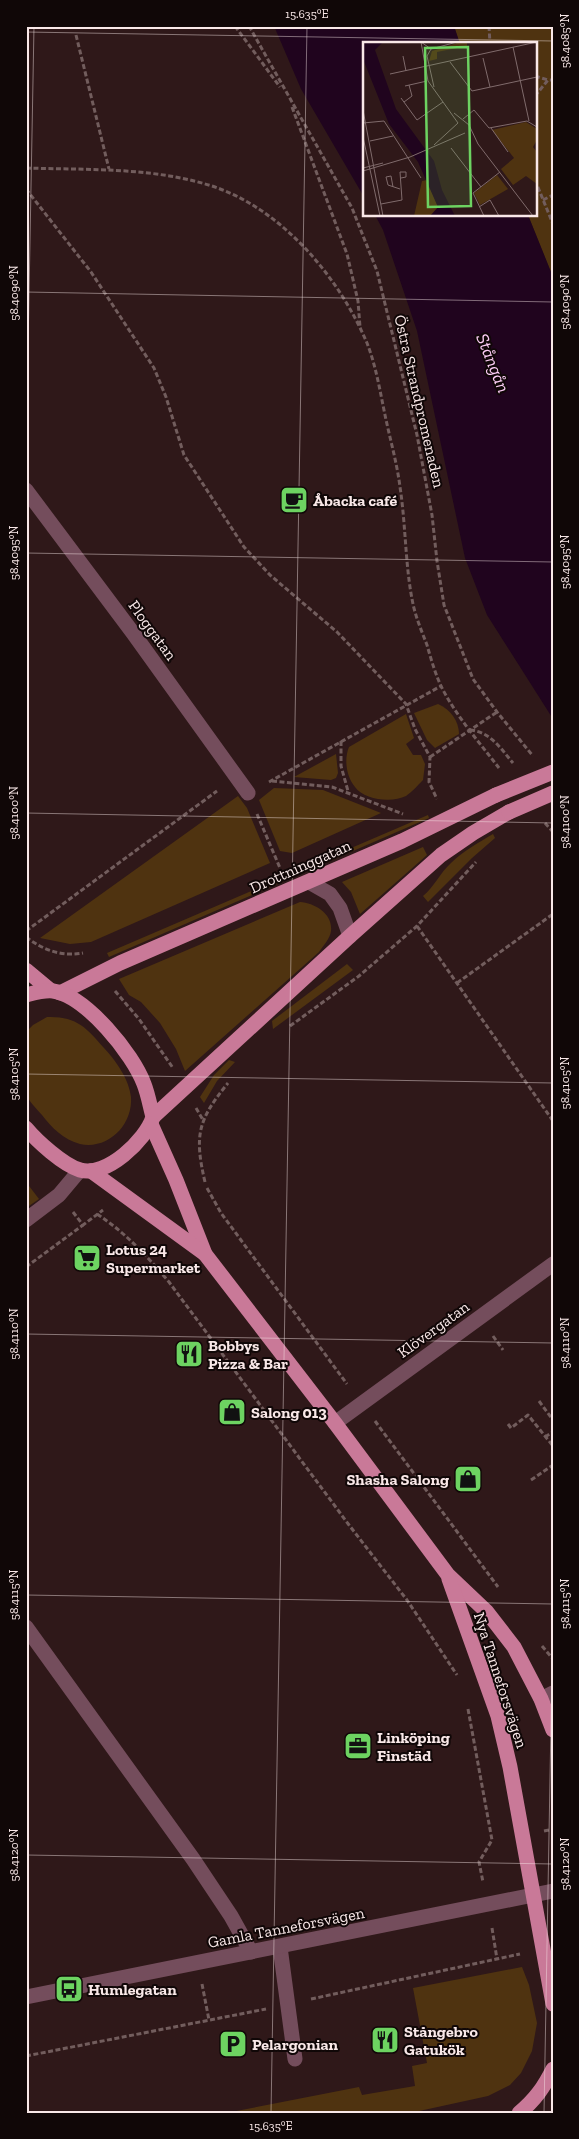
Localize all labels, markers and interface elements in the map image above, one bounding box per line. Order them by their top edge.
text: 15.635°E [285,7,329,21]
text: 58.4085°N [558,14,572,68]
inset map [363,42,536,216]
text: 58.4090°N [7,265,21,321]
text: 58.4090°N [558,274,572,330]
street label: Östra Strandpromenaden [390,313,449,490]
water label: Stångån [471,330,515,396]
cafe icon: Åbacka café [279,485,309,515]
place label: Åbacka café [313,491,397,510]
text: 58.4095°N [7,526,21,580]
text: 58.4095°N [558,535,572,589]
street label: Ploggatan [124,596,181,665]
text: 58.4100°N [7,786,21,840]
text: 58.4100°N [558,795,572,849]
street label: Drottninggatan [247,835,355,897]
text: 58.4105°N [7,1047,21,1100]
text: 58.4105°N [558,1056,572,1109]
place label: Lotus 24 Supermarket [106,1240,201,1277]
supermarket icon: Lotus 24 Supermarket [72,1243,102,1273]
street label: Klövergatan [394,1297,473,1362]
text: 58.4110°N [7,1308,21,1360]
text: 58.4110°N [558,1317,572,1369]
place label: Bobbys Pizza & Bar [208,1336,288,1373]
restaurant icon: Bobbys Pizza & Bar [174,1339,204,1369]
shop icon: Salong 013 [217,1397,247,1427]
place label: Salong 013 [251,1403,327,1422]
shop icon: Shasha Salong [453,1464,483,1494]
place label: Shasha Salong [346,1470,449,1489]
text: 58.4115°N [7,1570,21,1620]
text: 58.4115°N [558,1579,572,1629]
street label: Nya Tanneforsvägen [470,1610,532,1751]
place label: Linköping Finstäd [377,1728,450,1765]
office icon: Linköping Finstäd [343,1731,373,1761]
text: 58.4120°N [7,1828,21,1881]
text: 58.4120°N [558,1837,572,1890]
street label: Gamla Tanneforsvägen [206,1903,367,1952]
bus stop icon: Humlegatan [54,1974,84,2004]
place label: Humlegatan [88,1980,177,1999]
place label: Stångebro Gatukök [404,2022,479,2059]
restaurant icon: Stångebro Gatukök [370,2025,400,2055]
parking icon: Pelargonian [218,2029,248,2059]
place label: Pelargonian [252,2035,339,2054]
text: 15.635°E [249,2119,293,2133]

